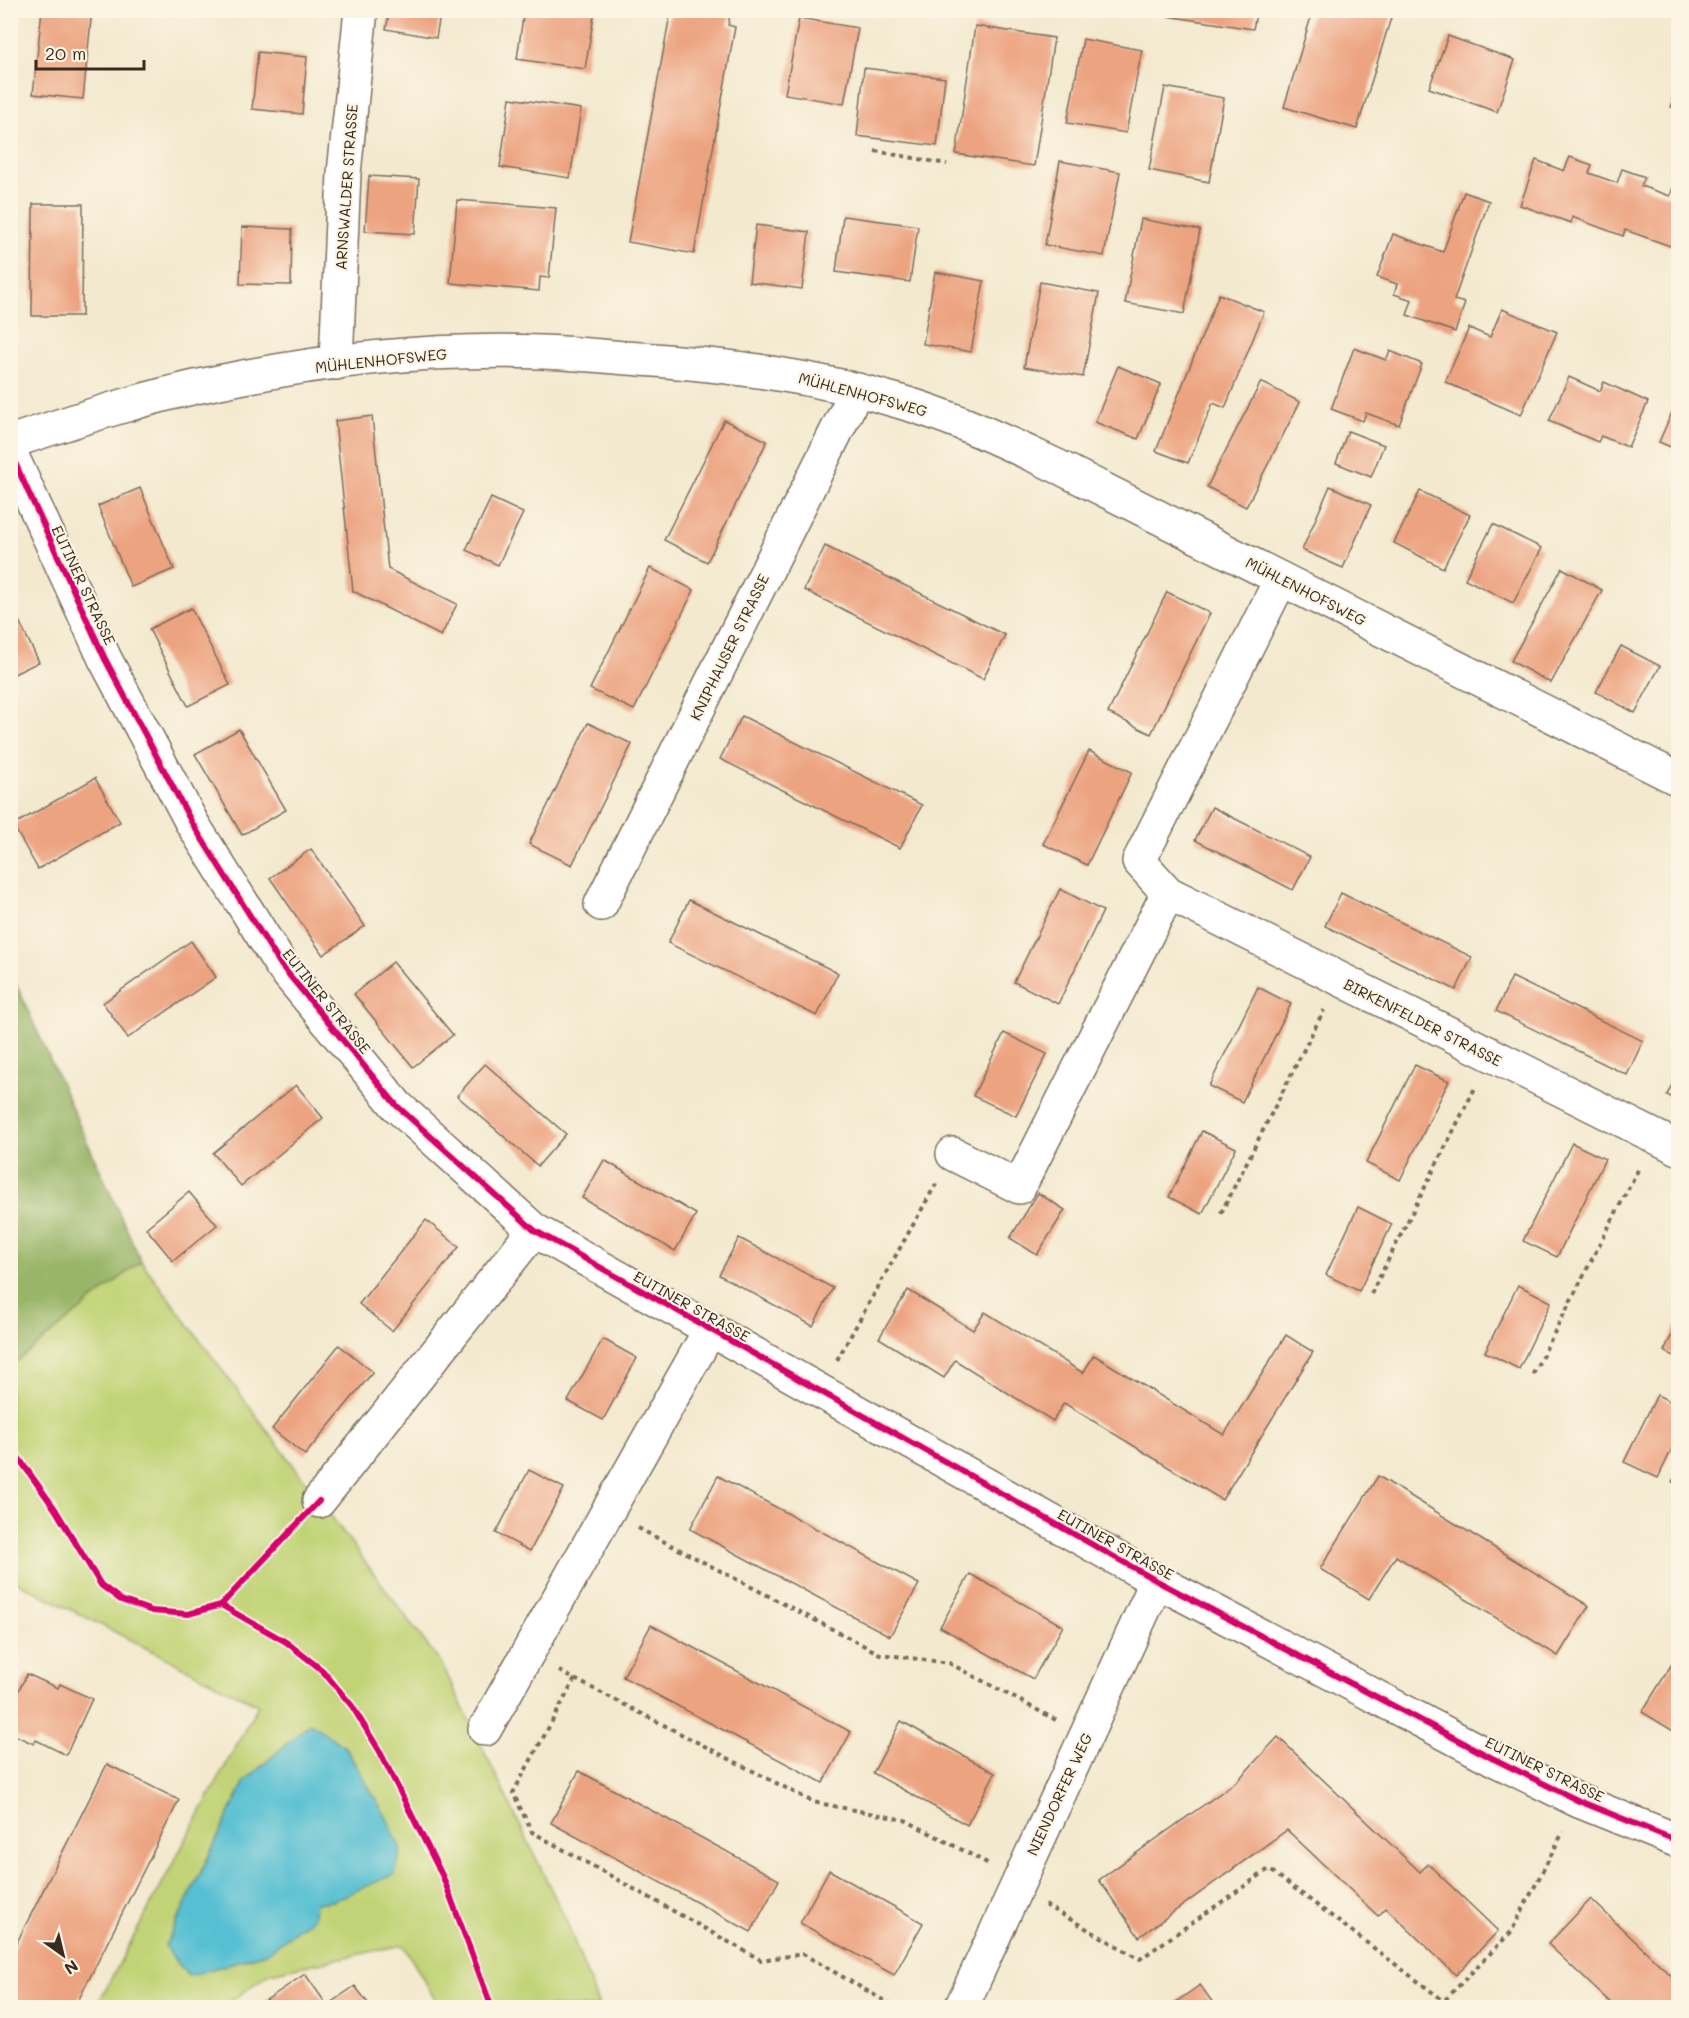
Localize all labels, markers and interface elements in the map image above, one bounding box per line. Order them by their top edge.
scale bar [36,33,144,71]
text: 20 m [45,41,86,65]
street label: ARNSWALDER STRASSE [330,103,362,271]
street label: MÜHLENHOFSWEG [314,343,448,377]
street label: MÜHLENHOFSWEG [796,367,930,421]
street label: EUTINER STRASSE [47,522,121,648]
street label: MÜHLENHOFSWEG [1242,552,1370,630]
street label: KNIPHAUSER STRASSE [685,570,773,724]
street label: EUTINER STRASSE [278,944,376,1058]
street label: BIRKENFELDER STRASSE [1341,973,1506,1071]
street label: EUTINER STRASSE [630,1266,754,1346]
street label: EUTINER STRASSE [1054,1504,1178,1584]
street label: NIENDORFER WEG [1022,1729,1096,1859]
street label: EUTINER STRASSE [1482,1732,1608,1807]
north arrow [33,1925,93,1985]
text: N [61,1956,83,1980]

